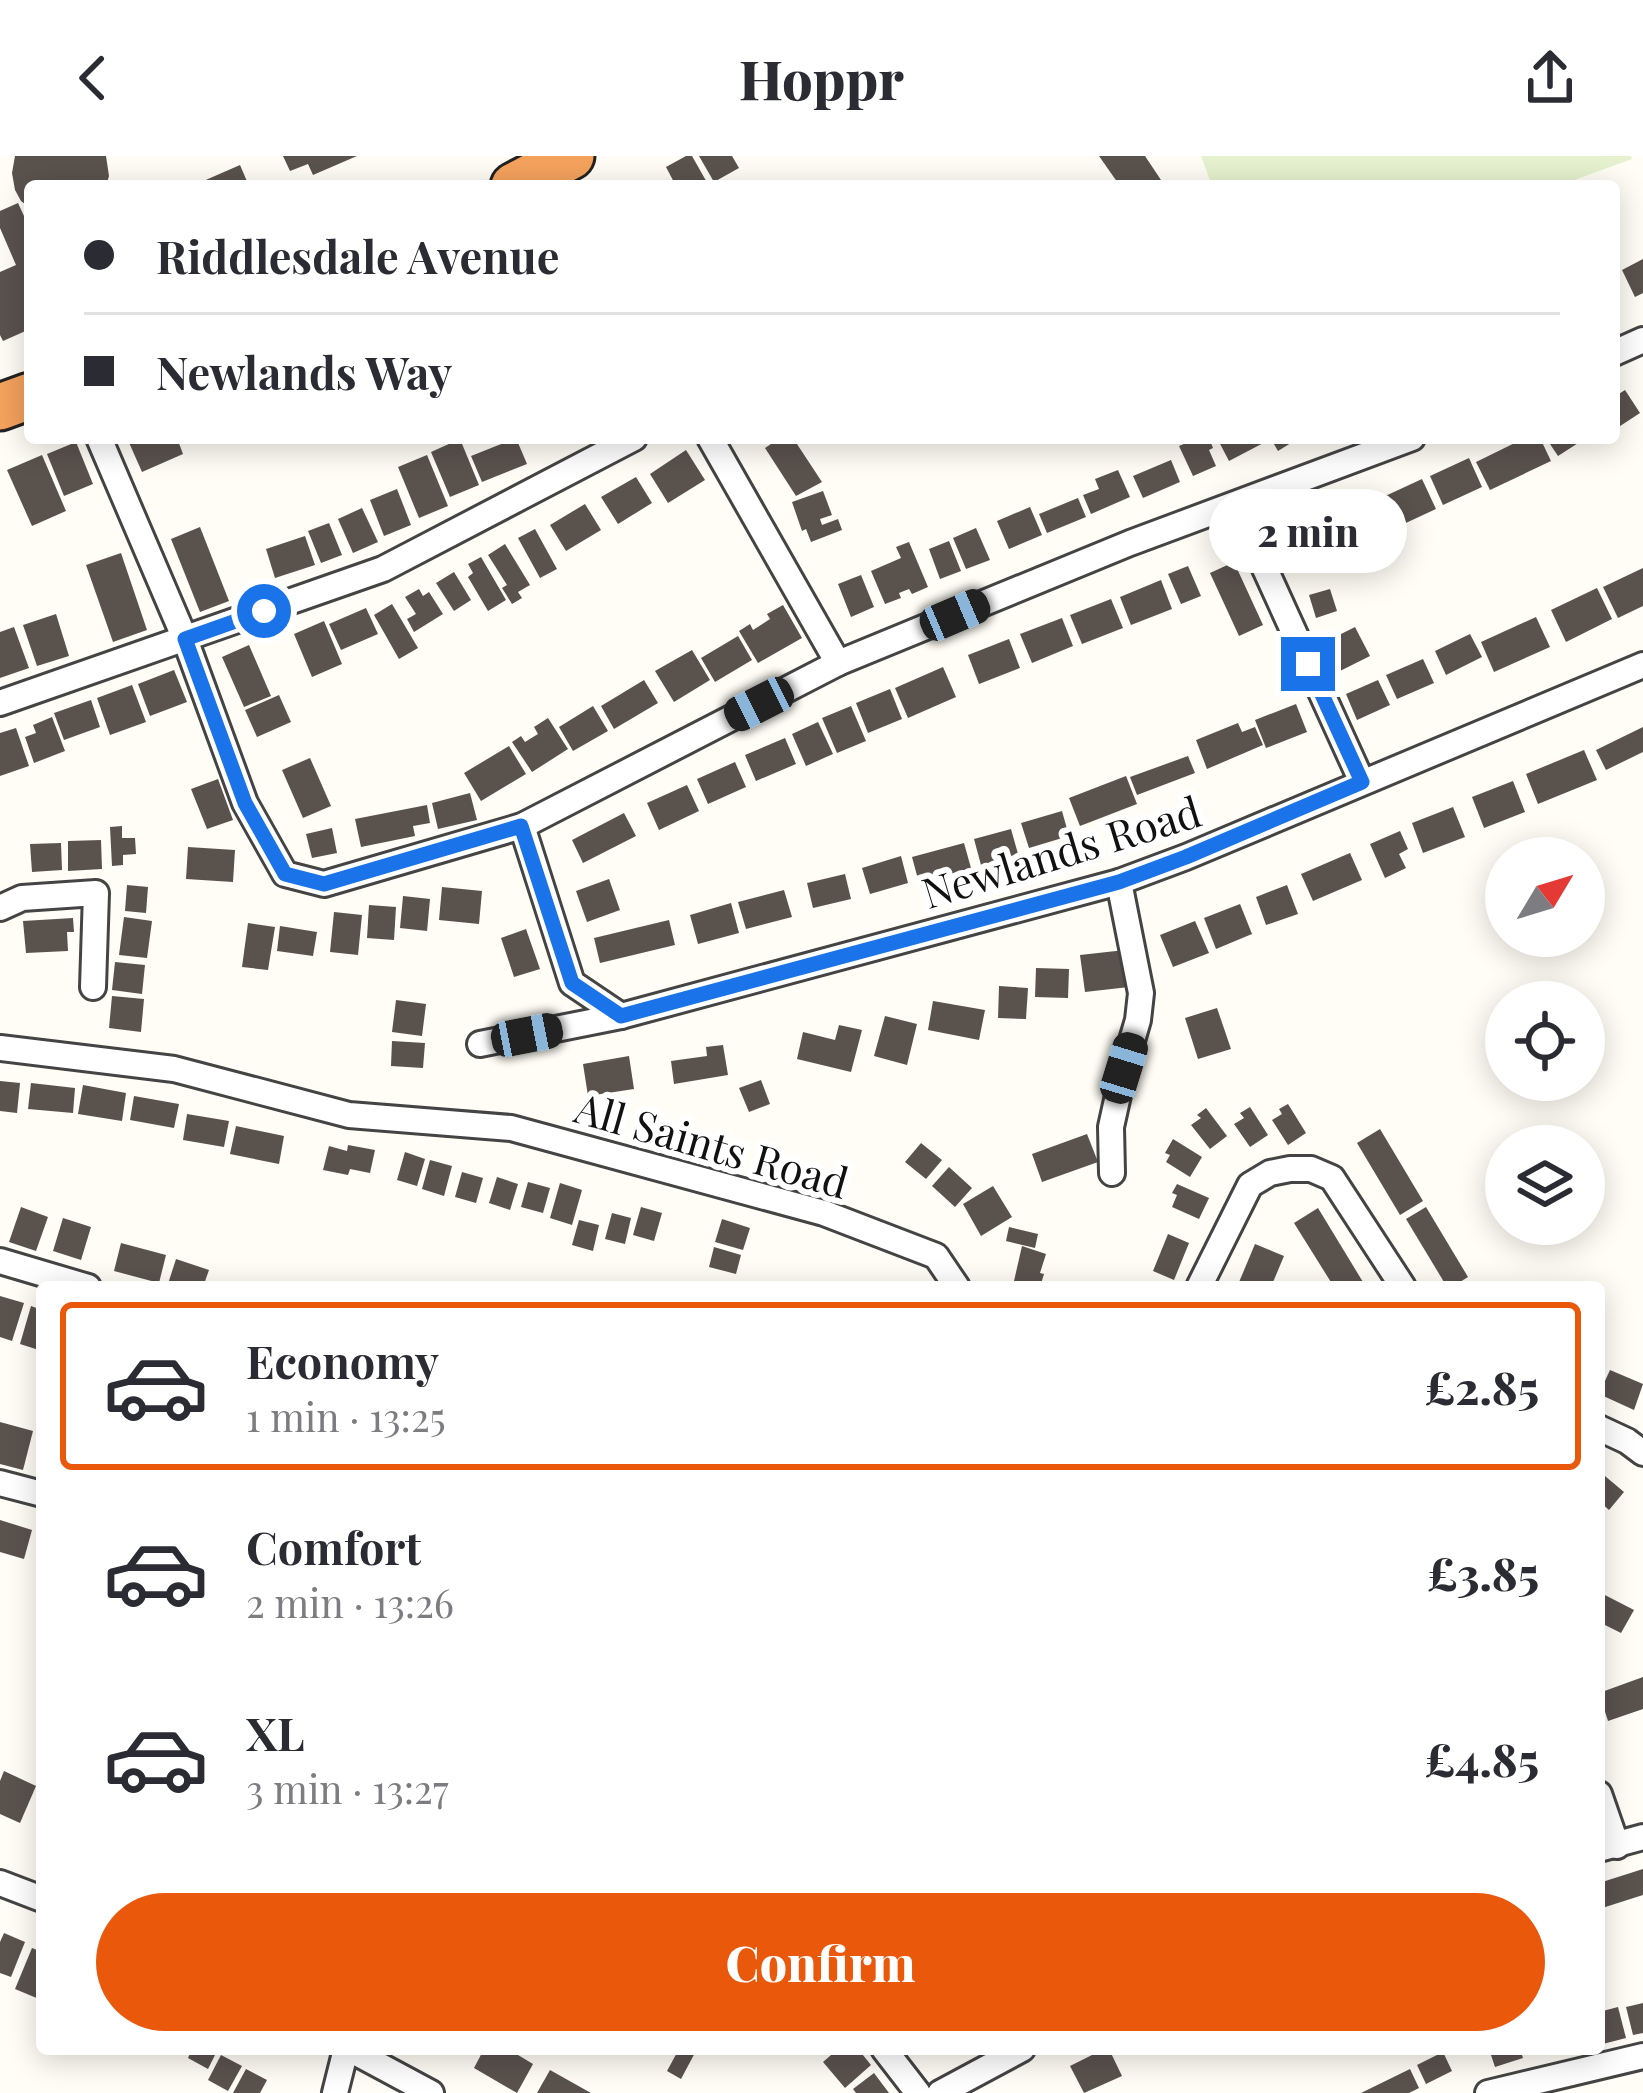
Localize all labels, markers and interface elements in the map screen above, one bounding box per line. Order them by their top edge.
text: Hoppr [739,42,904,114]
icon: back [60,45,126,111]
icon: share [1517,45,1583,111]
text: Riddlesdale Avenue [156,225,560,285]
text: Newlands Way [156,341,452,401]
callout: 2 min [1209,490,1407,574]
text: 2 min [1257,505,1359,557]
route start [237,584,291,638]
car [915,584,995,646]
route end [1281,637,1335,691]
car [719,672,799,736]
street label: Newlands Road [915,782,1207,920]
north arrow [1485,837,1605,957]
map controls [1485,837,1605,1245]
button: locate [1485,981,1605,1101]
car [488,1010,566,1060]
car [1096,1028,1152,1108]
street label: All Saints Road [568,1078,855,1210]
button: layers [1485,1125,1605,1245]
text: Economy [246,1330,439,1390]
icon: car [102,1332,210,1440]
text: £2.85 [1425,1356,1539,1416]
text: 1 min · 13:25 [246,1390,446,1442]
text: Comfort [246,1516,421,1576]
icon: car [102,1518,210,1626]
text: £3.85 [1427,1542,1539,1602]
text: 2 min · 13:26 [246,1576,454,1628]
text: XL [246,1702,305,1762]
icon: car [102,1704,210,1812]
text: £4.85 [1425,1728,1539,1788]
text: 3 min · 13:27 [246,1762,449,1814]
button: Confirm [96,1893,1545,2031]

